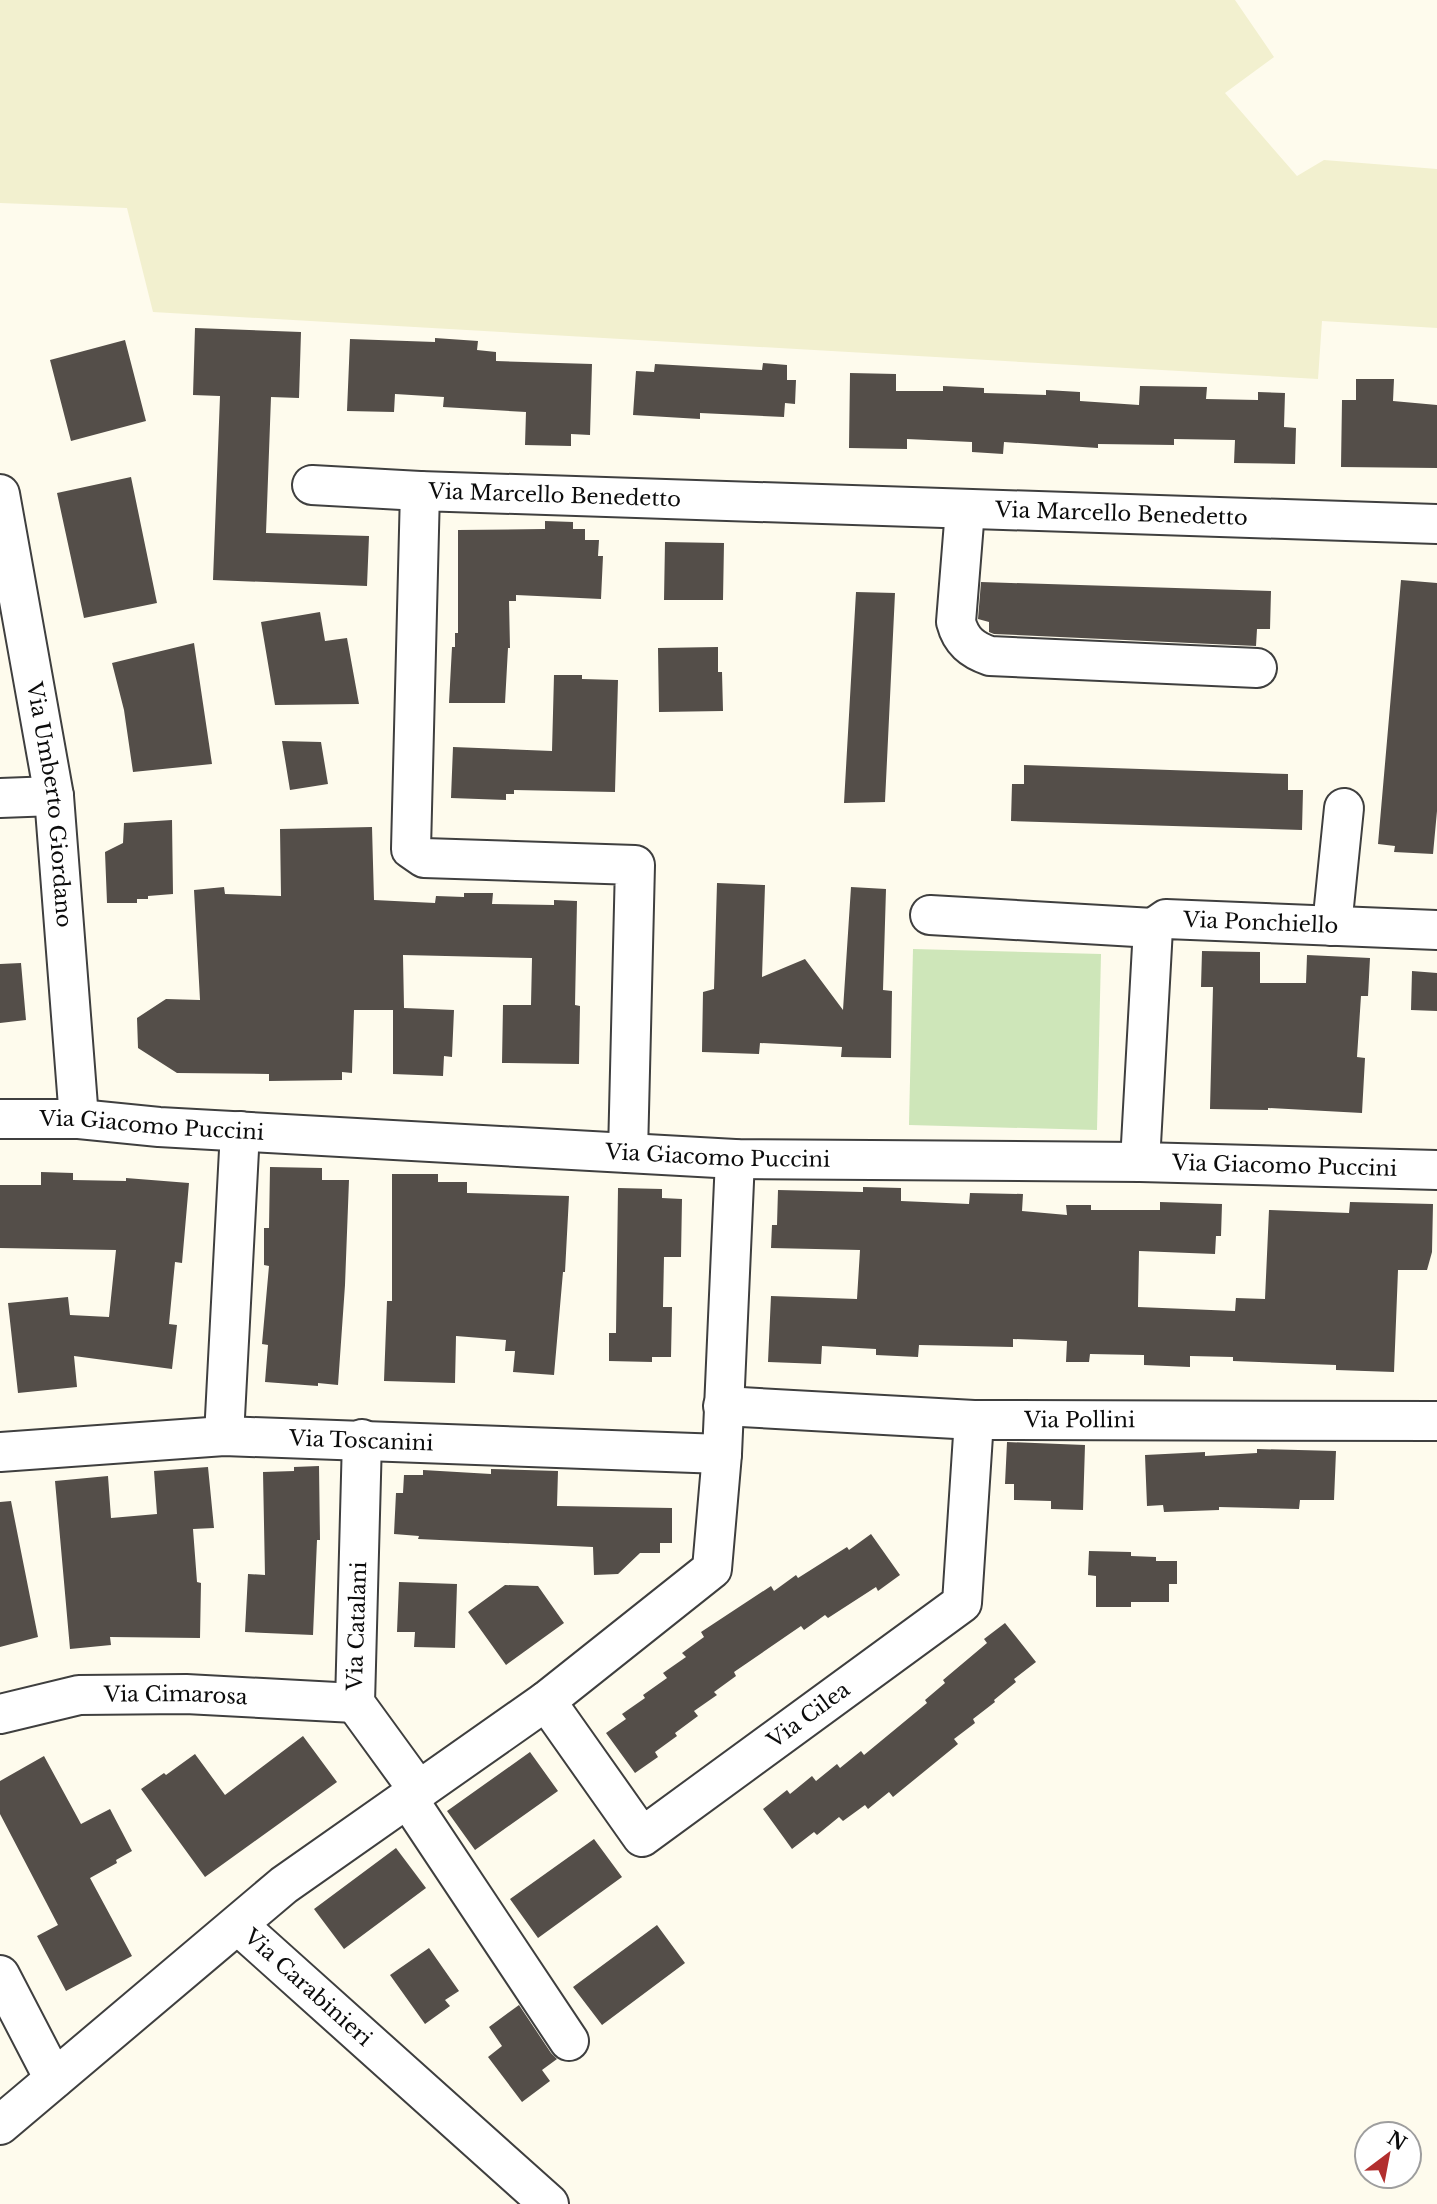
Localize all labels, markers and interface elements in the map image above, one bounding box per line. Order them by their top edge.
street label: Via Marcello Benedetto [427,478,681,512]
street label: Via Marcello Benedetto [994,497,1248,531]
street label: Via Umberto Giordano [21,679,77,929]
street label: Via Ponchiello [1182,907,1339,939]
street label: Via Giacomo Puccini [38,1106,265,1146]
street label: Via Giacomo Puccini [604,1139,830,1173]
street label: Via Giacomo Puccini [1171,1150,1398,1182]
street label: Via Pollini [1023,1407,1135,1433]
street label: Via Toscanini [288,1425,434,1457]
street label: Via Catalani [342,1561,372,1692]
street label: Via Cilea [762,1676,855,1754]
street label: Via Cimarosa [103,1681,249,1710]
street label: Via Carabinieri [238,1923,377,2052]
north arrow [1353,2120,1423,2190]
text: N [1383,2127,1411,2156]

